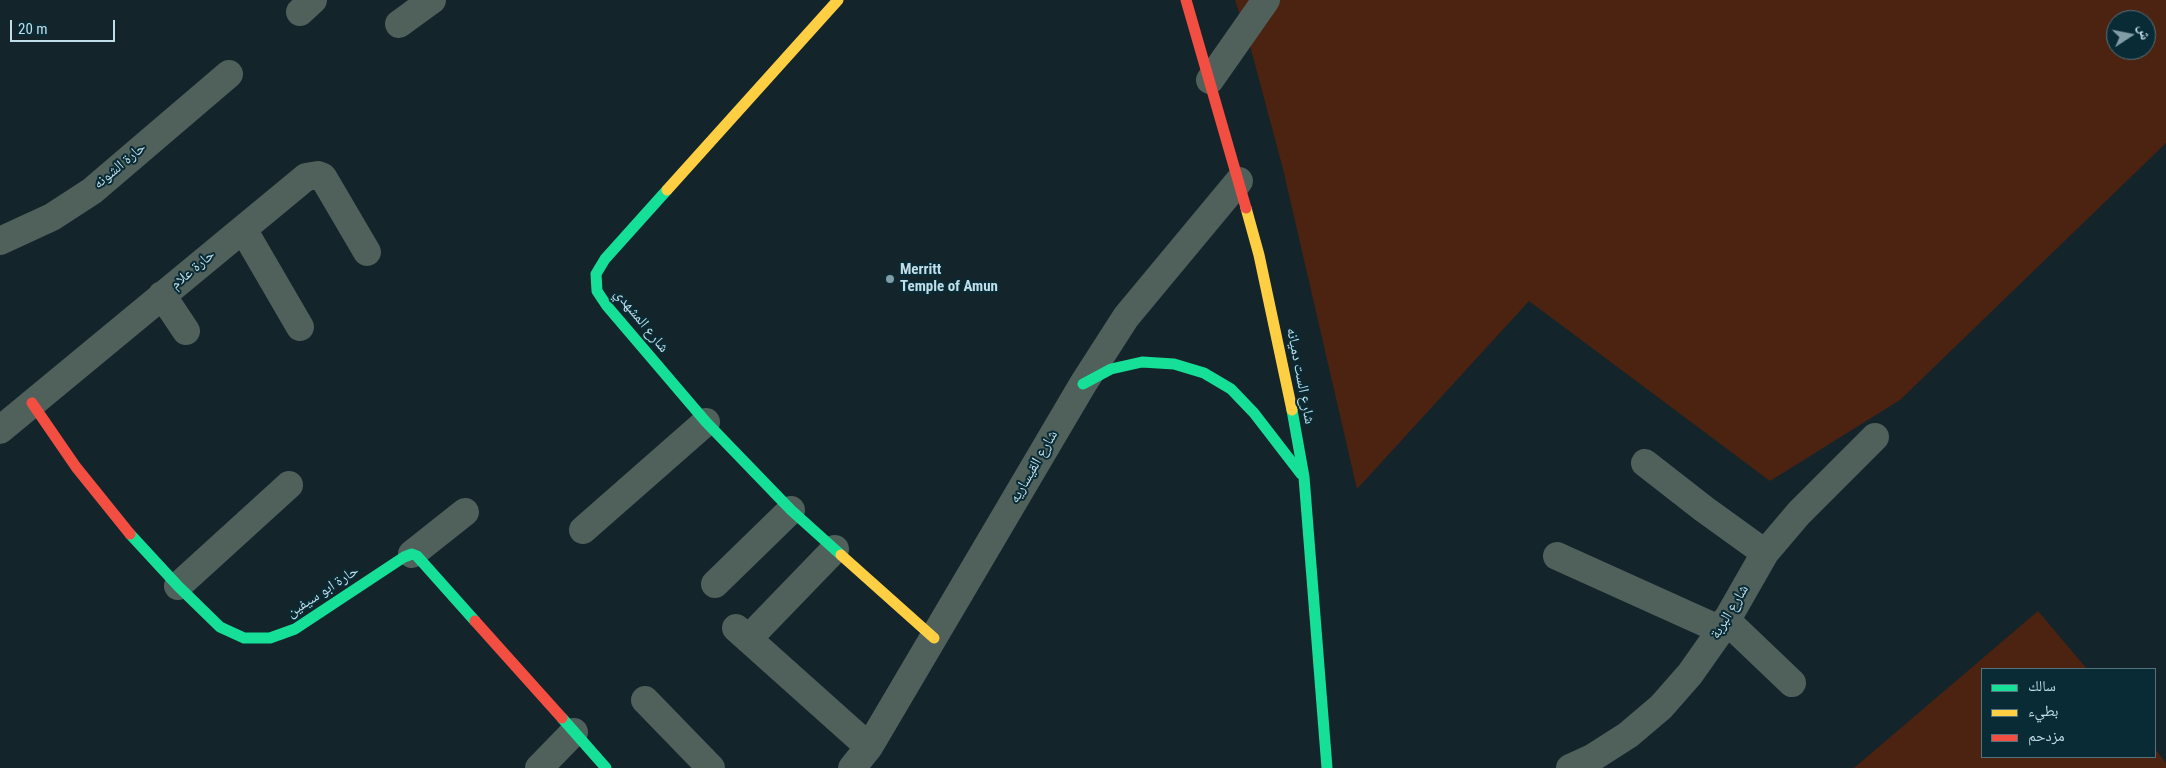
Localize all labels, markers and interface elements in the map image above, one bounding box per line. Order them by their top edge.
scale bar [12,10,118,42]
north arrow [2106,10,2156,60]
text: 20 m [18,20,48,38]
text: ش [2135,24,2154,41]
street label: حارة الشونه [90,139,150,193]
street label: حارة علام [167,246,219,294]
place label: Merritt Temple of Amun [900,261,998,296]
marker: Merritt Temple of Amun [884,273,896,285]
street label: شارع المشهدي [610,285,672,357]
street label: شارع الست دميانه [1282,326,1318,426]
street label: شارع القيساريه [1006,427,1062,507]
street label: حارة ابو سيفين [284,562,362,622]
street label: شارع البربة [1707,582,1753,642]
legend [1981,668,2156,758]
text: سالك [2028,677,2056,695]
text: بطيء [2028,702,2058,720]
text: مزدحم [2028,727,2065,745]

